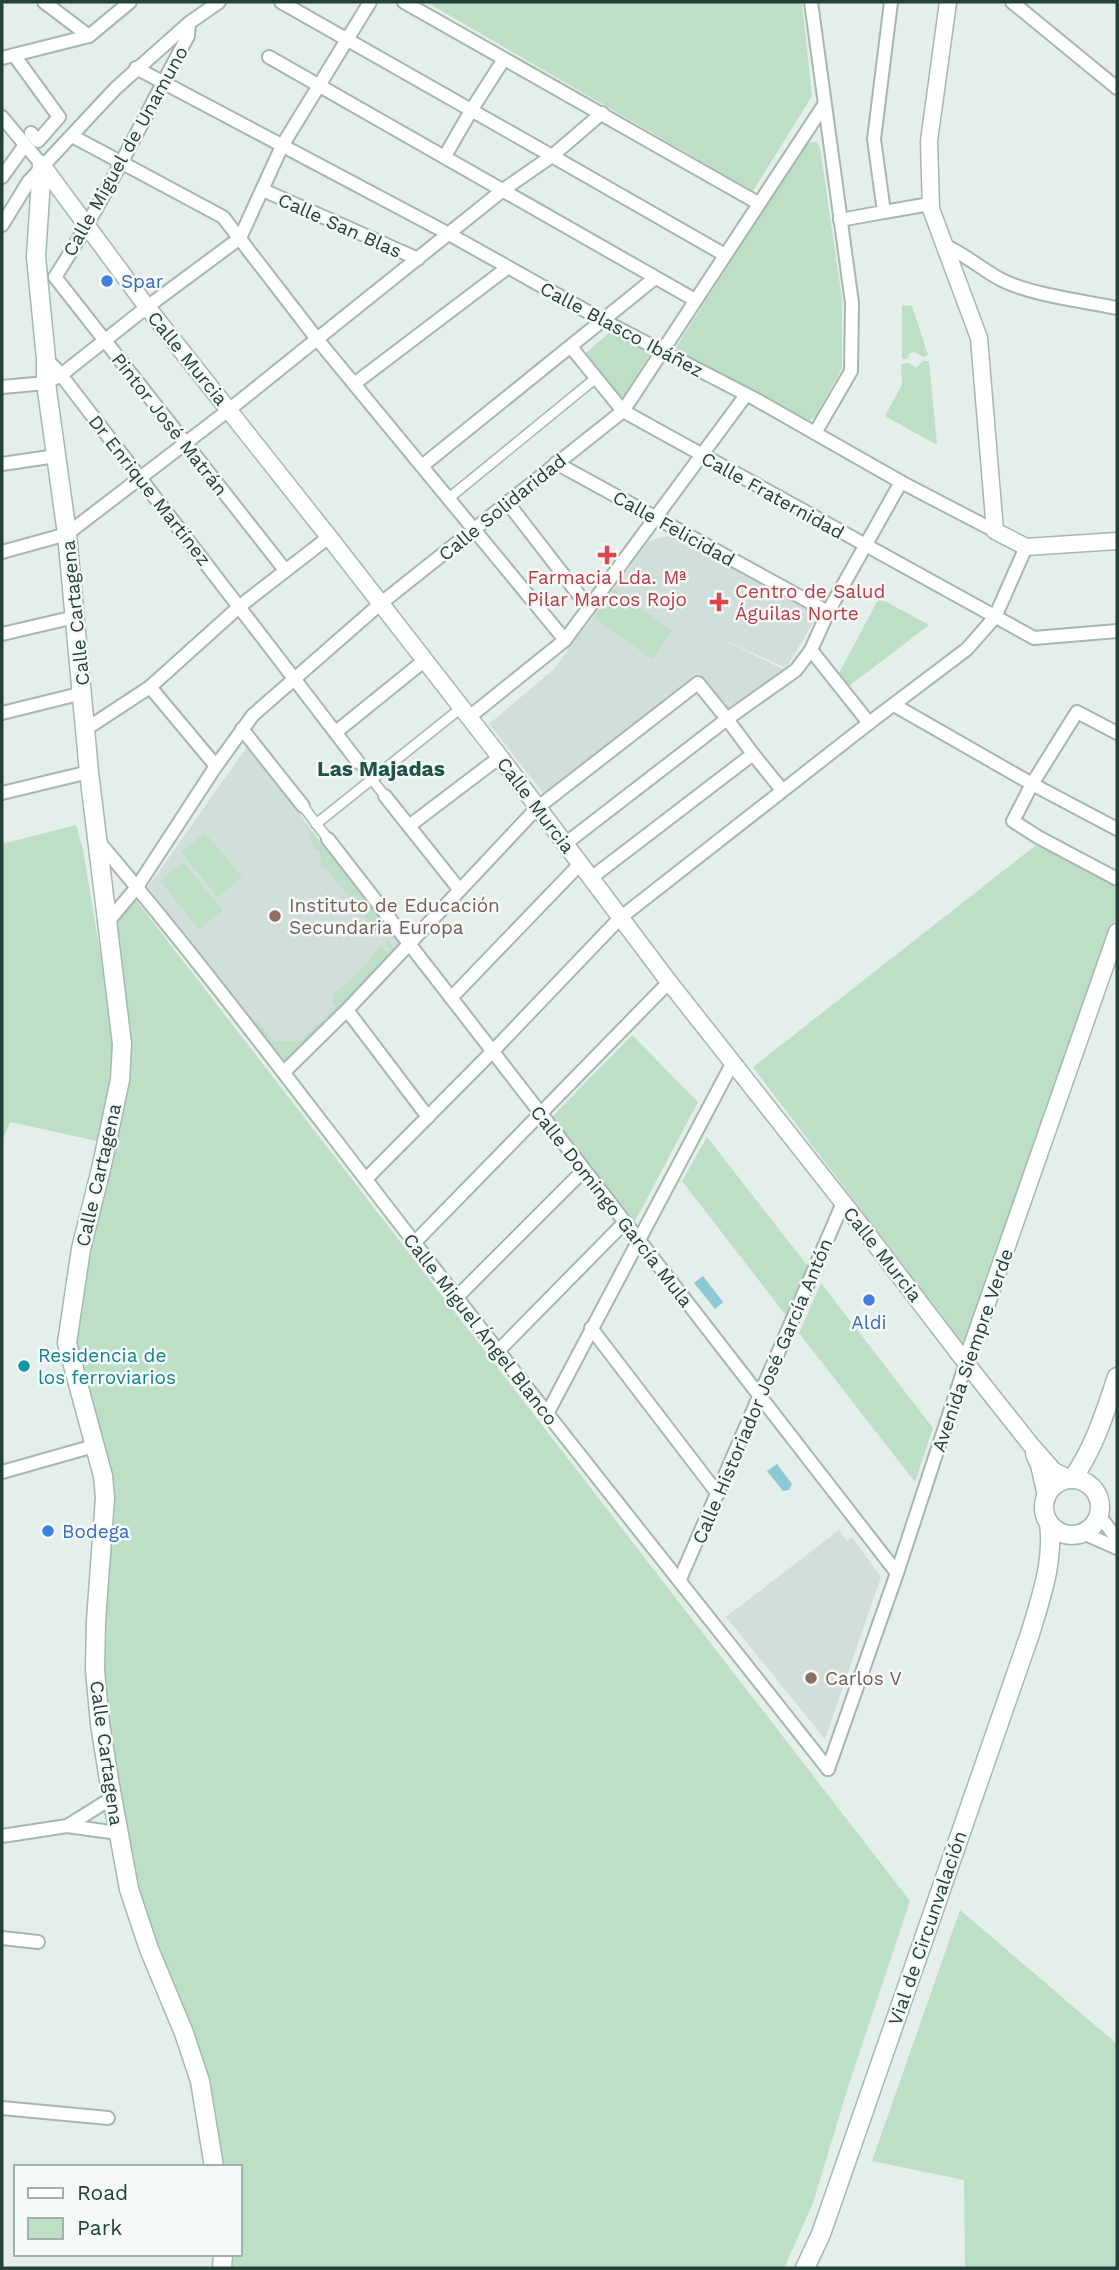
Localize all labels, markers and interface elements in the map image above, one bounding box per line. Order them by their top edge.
street label: Calle Miguel de Unamuno [58,42,193,260]
street label: Calle San Blas [274,188,405,263]
place label: Spar [121,270,164,293]
marker: Spar [99,273,115,289]
street label: Calle Blasco Ibáñez [536,277,707,382]
street label: Calle Murcia [143,307,233,410]
street label: Pintor José Matrán [107,348,233,500]
street label: Dr Enrique Martínez [84,410,216,570]
street label: Calle Fraternidad [697,447,848,544]
street label: Calle Solidaridad [434,449,571,566]
street label: Calle Felicidad [609,486,739,571]
street label: Calle Cartagena [56,539,95,687]
marker: Farmacia Lda. Mª Pilar Marcos Rojo [599,547,615,563]
place label: Farmacia Lda. Mª Pilar Marcos Rojo [527,566,687,611]
place label: Centro de Salud Águilas Norte [735,580,885,625]
marker: Centro de Salud Águilas Norte [709,592,729,612]
street label: Calle Murcia [492,753,579,858]
district label: Las Majadas [317,756,445,781]
place label: Instituto de Educación Secundaria Europa [289,894,500,939]
marker: Instituto de Educación Secundaria Europa [267,908,283,924]
street label: Calle Cartagena [71,1101,126,1249]
street label: Calle Domingo García Mula [526,1101,698,1312]
street label: Calle Murcia [838,1202,927,1307]
street label: Calle Miguel Ángel Blanco [398,1229,563,1430]
street label: Calle Historiador José García Antón [687,1235,837,1548]
street label: Avenida Siempre Verde [927,1246,1018,1455]
marker: Aldi [861,1292,877,1308]
place label: Aldi [851,1311,887,1334]
place label: Residencia de los ferroviarios [38,1344,176,1389]
marker: Residencia de los ferroviarios [16,1358,32,1374]
place label: Bodega [62,1520,130,1543]
marker: Bodega [40,1523,56,1539]
place label: Carlos V [825,1667,902,1690]
marker: Carlos V [803,1670,819,1686]
street label: Calle Cartagena [85,1679,128,1827]
street label: Vial de Circunvalación [883,1828,972,2029]
legend [14,2165,242,2256]
text: Road [77,2180,128,2205]
text: Park [77,2215,122,2240]

